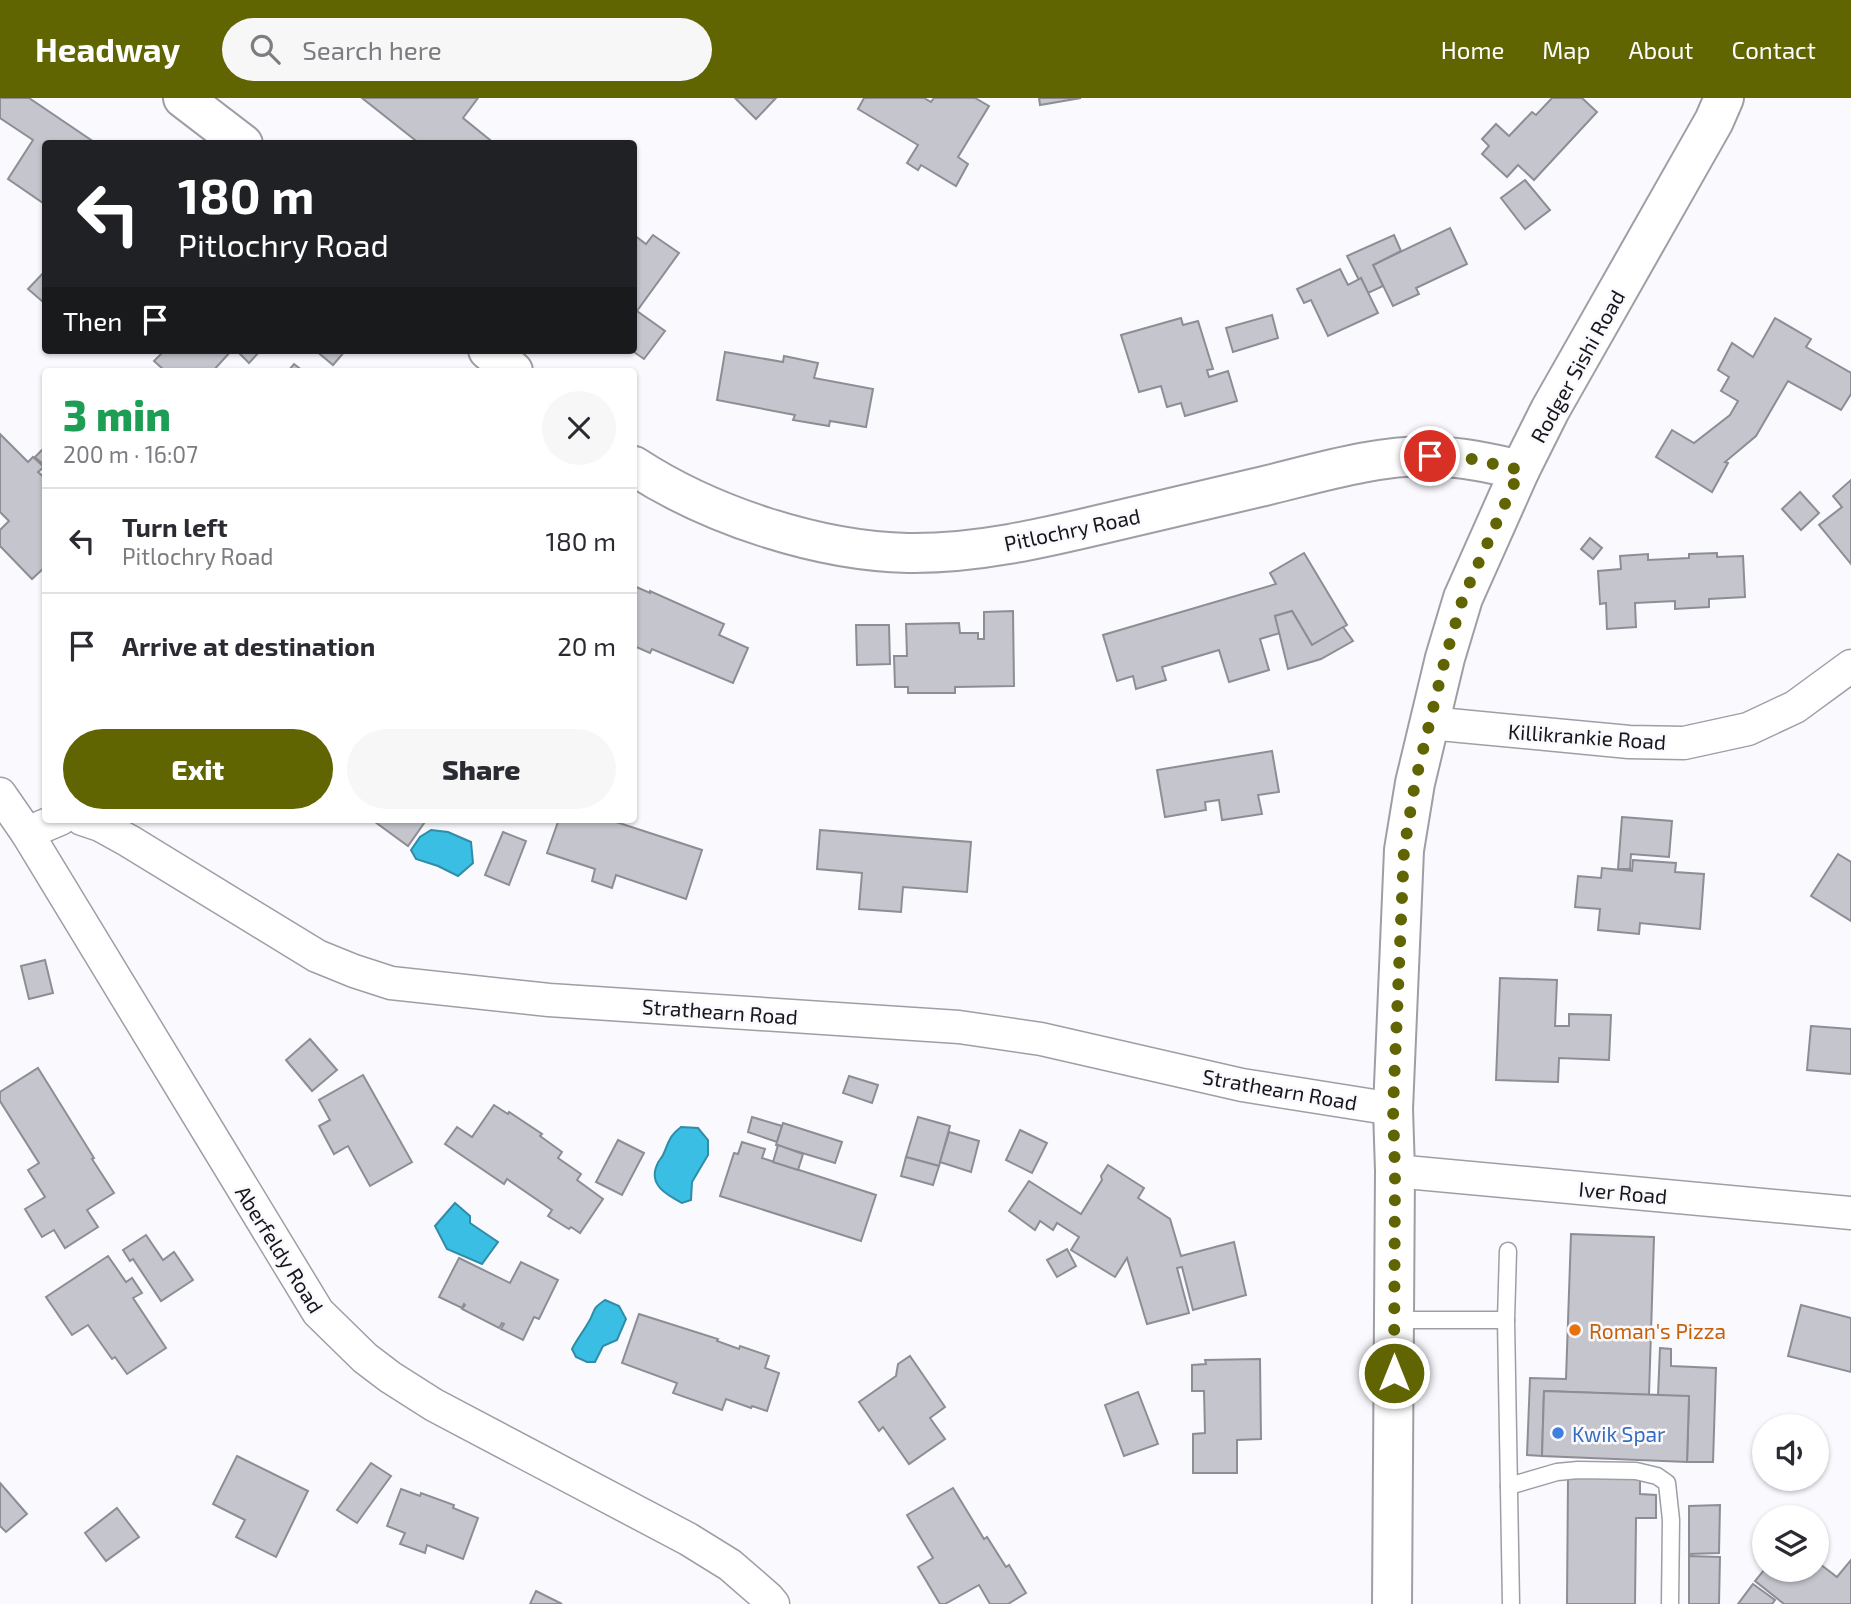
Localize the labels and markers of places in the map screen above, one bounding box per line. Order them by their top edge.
pin [1400,426,1460,486]
place label: Roman's Pizza [1589,1318,1726,1343]
marker: Roman's Pizza [1567,1322,1583,1338]
place label: Kwik Spar [1572,1421,1666,1446]
marker: Kwik Spar [1550,1425,1566,1441]

